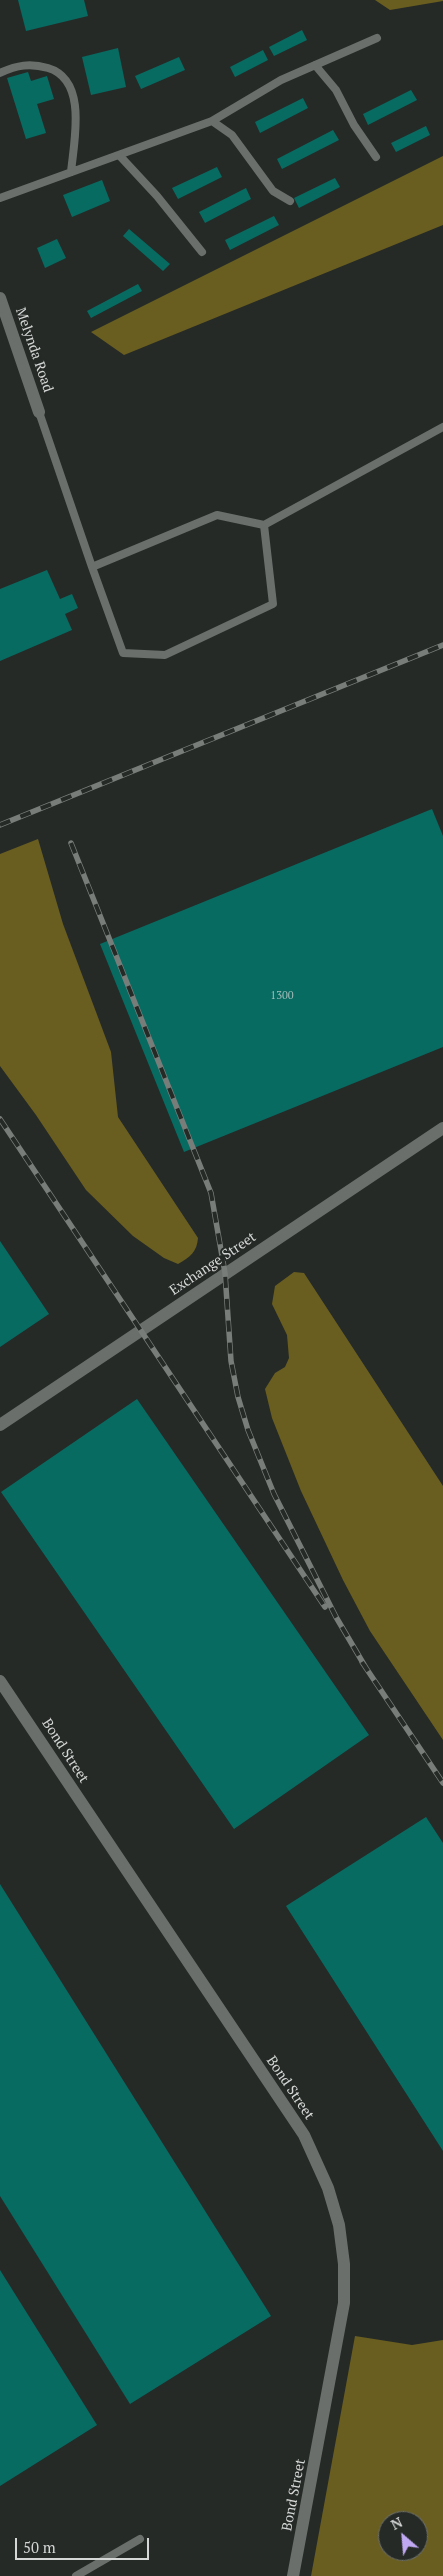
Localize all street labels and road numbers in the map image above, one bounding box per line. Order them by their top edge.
street label: Melynda Road [12,306,56,394]
street label: Exchange Street [167,1229,259,1299]
street label: Bond Street [38,1716,92,1786]
street label: Bond Street [263,2053,317,2123]
street label: Bond Street [279,2457,309,2533]

